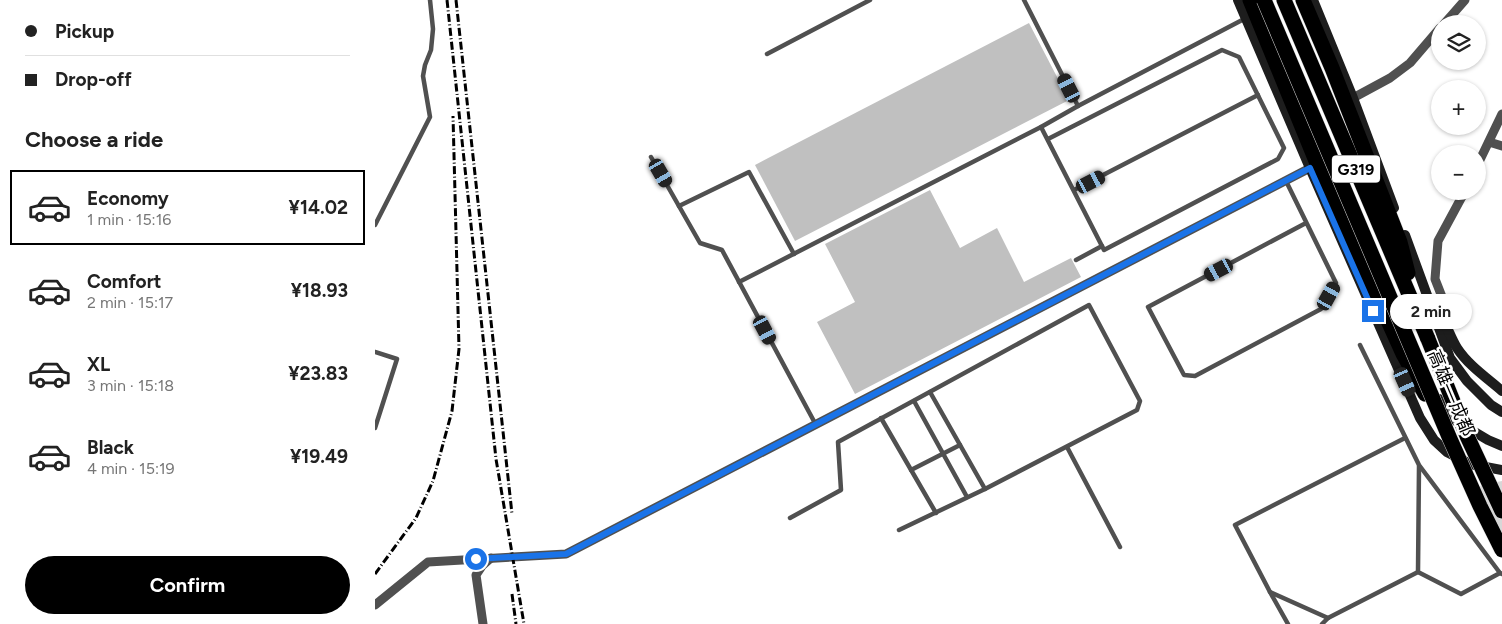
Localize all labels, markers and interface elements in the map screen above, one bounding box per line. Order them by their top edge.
map controls [1431,15,1486,200]
button: layers [1431,15,1486,70]
text: Pickup [55,20,114,43]
text: Drop-off [55,68,132,91]
car [1055,71,1082,105]
button: + [1431,80,1486,135]
text: Choose a ride [25,126,163,153]
button: − [1431,145,1486,200]
car [647,156,674,190]
road number: G319 [1332,156,1380,182]
car [1074,169,1107,195]
icon: car [27,185,72,230]
text: Economy [87,187,169,210]
text: ¥14.02 [289,196,348,219]
text: 1 min · 15:16 [87,210,171,229]
car [1202,256,1235,284]
icon: car [27,268,72,313]
text: Comfort [87,270,162,293]
text: ¥18.93 [291,279,348,302]
car [1315,279,1342,313]
text: 2 min · 15:17 [87,293,173,312]
callout: 2 min [1391,294,1473,328]
route end [1362,300,1384,322]
text: 2 min [1411,302,1451,321]
car [751,313,778,347]
street label: 高雄—成都 [1423,346,1479,440]
icon: car [27,351,72,396]
text: XL [87,353,110,376]
text: ¥23.83 [288,362,348,385]
car [1392,365,1417,399]
text: 3 min · 15:18 [87,376,174,395]
icon: car [27,434,72,479]
text: Black [87,436,134,459]
text: ¥19.49 [290,445,348,468]
text: 4 min · 15:19 [87,459,175,478]
route start [465,548,487,570]
button: Confirm [25,556,350,614]

